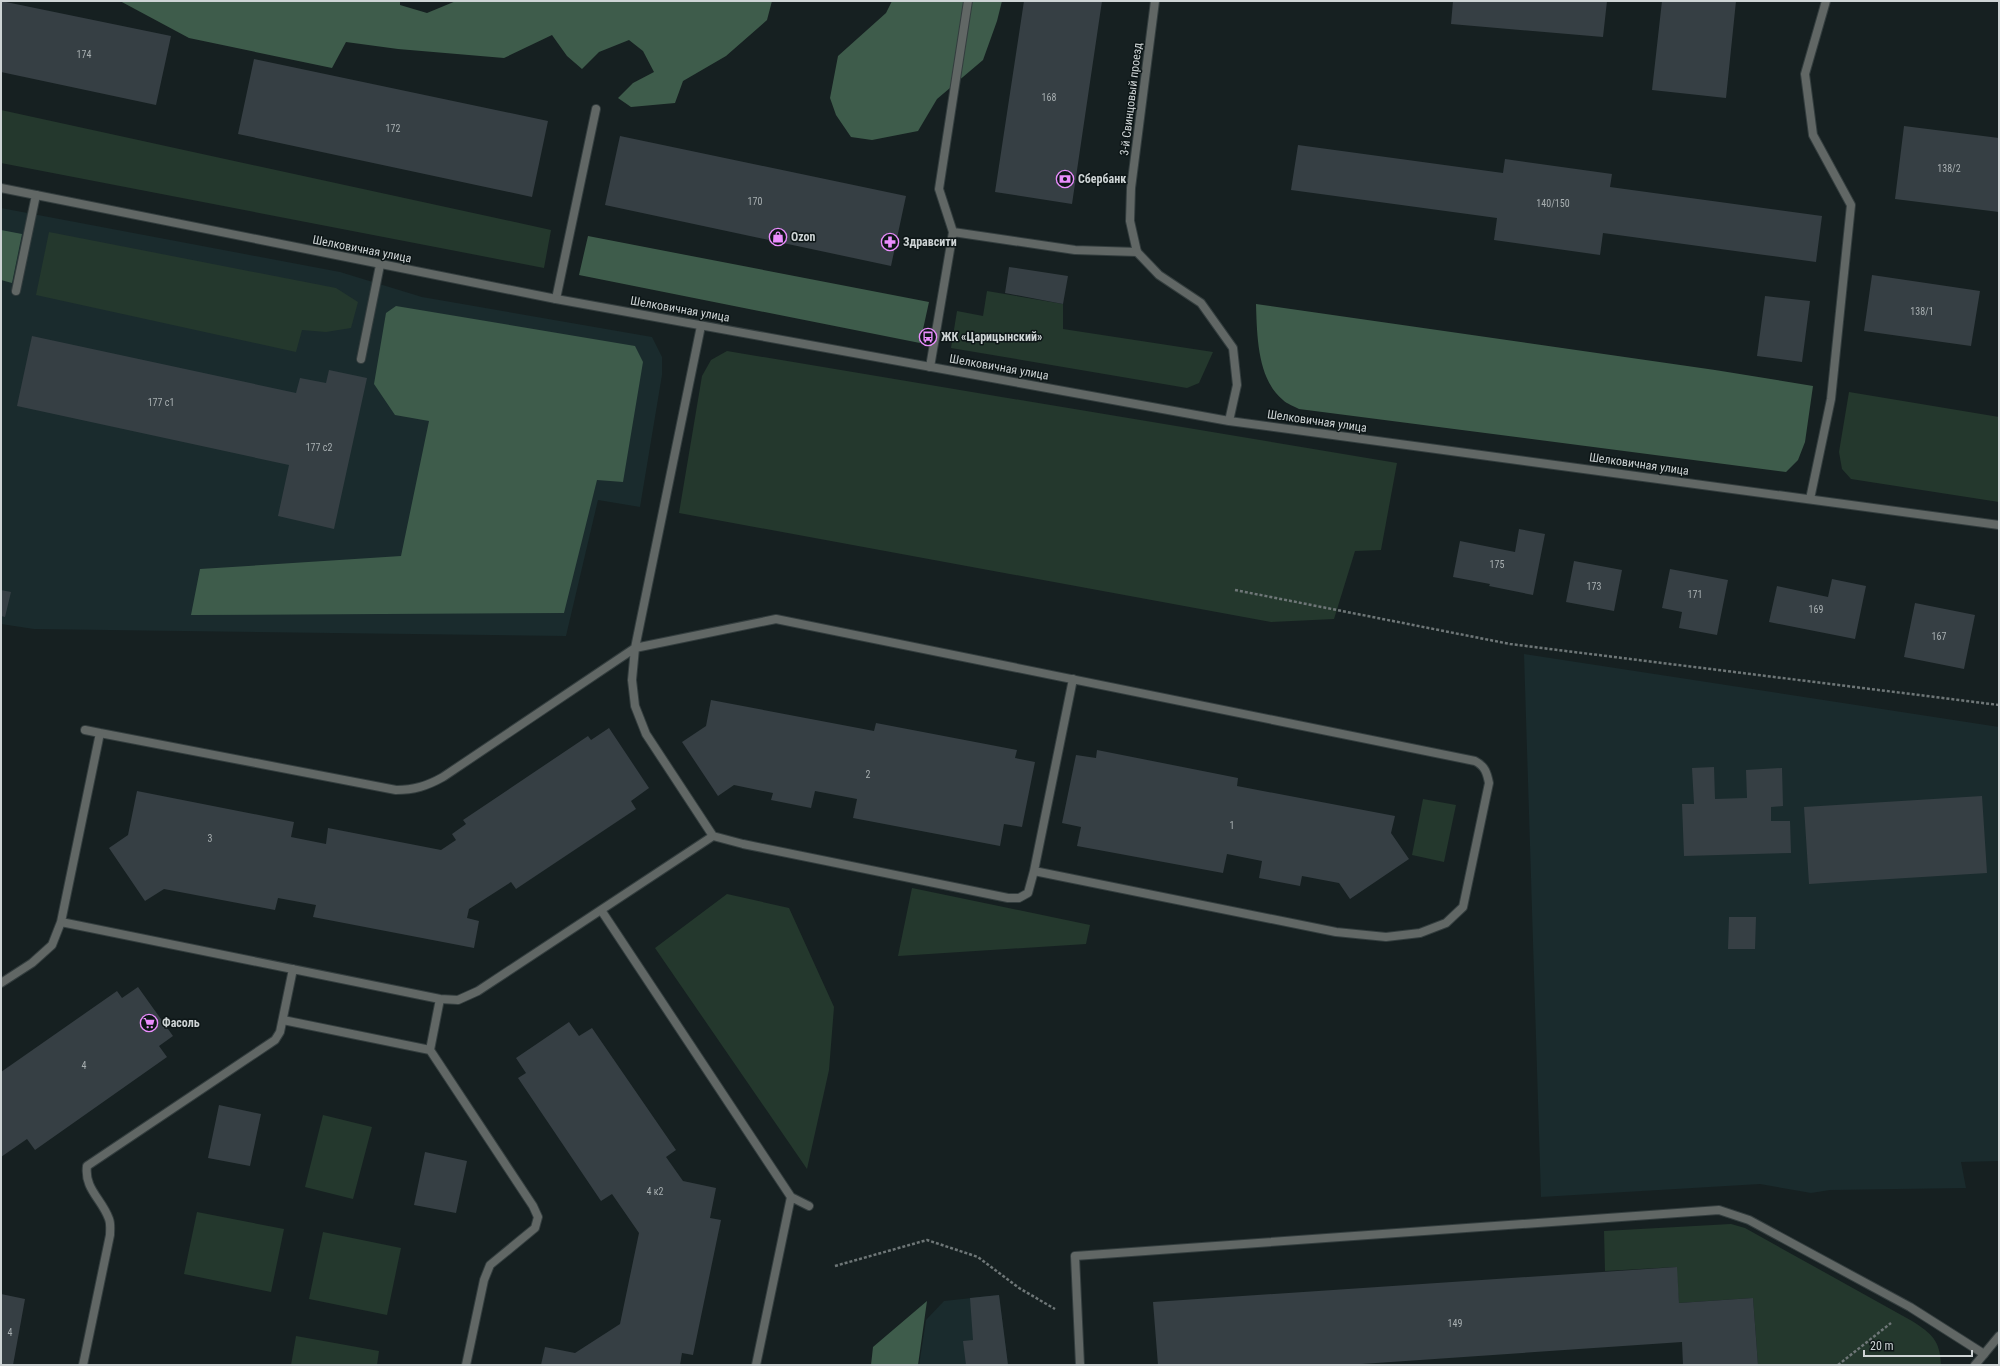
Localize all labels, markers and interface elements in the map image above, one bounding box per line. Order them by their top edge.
street label: 3-й Свинцовый проезд [1117,41,1145,156]
house number: 174 [77,49,91,60]
house number: 168 [1042,92,1056,103]
house number: 172 [386,123,400,134]
house number: 138/2 [1937,163,1961,174]
bank icon: Сбербанк [1055,169,1075,189]
place label: Сбербанк [1078,172,1126,186]
house number: 170 [748,196,762,207]
house number: 140/150 [1536,198,1570,209]
shop icon: Ozon [768,227,788,247]
place label: Ozon [791,230,816,244]
pharmacy icon: Здравсити [880,232,900,252]
street label: Шелковичная улица [311,233,413,266]
place label: Здравсити [903,235,957,249]
street label: Шелковичная улица [629,293,731,325]
house number: 138/1 [1910,306,1934,317]
bus stop icon: ЖК «Царицынский» [918,327,938,347]
place label: ЖК «Царицынский» [941,330,1042,344]
street label: Шелковичная улица [948,351,1050,383]
house number: 177 с1 [148,397,174,408]
street label: Шелковичная улица [1266,407,1368,435]
house number: 177 с2 [306,442,332,453]
street label: Шелковичная улица [1588,450,1690,478]
house number: 175 [1490,559,1504,570]
house number: 173 [1587,581,1601,592]
house number: 171 [1688,589,1702,600]
house number: 169 [1809,604,1823,615]
house number: 167 [1932,631,1946,642]
house number: 2 [866,769,871,780]
house number: 1 [1230,820,1234,831]
house number: 3 [208,833,213,844]
supermarket icon: Фасоль [139,1013,159,1033]
place label: Фасоль [162,1016,200,1030]
house number: 4 [82,1060,87,1071]
house number: 4 к2 [647,1186,664,1197]
house number: 149 [1448,1318,1462,1329]
house number: 4 [8,1327,13,1338]
scale bar [1864,1332,1972,1358]
text: 20 m [1870,1339,1894,1353]

